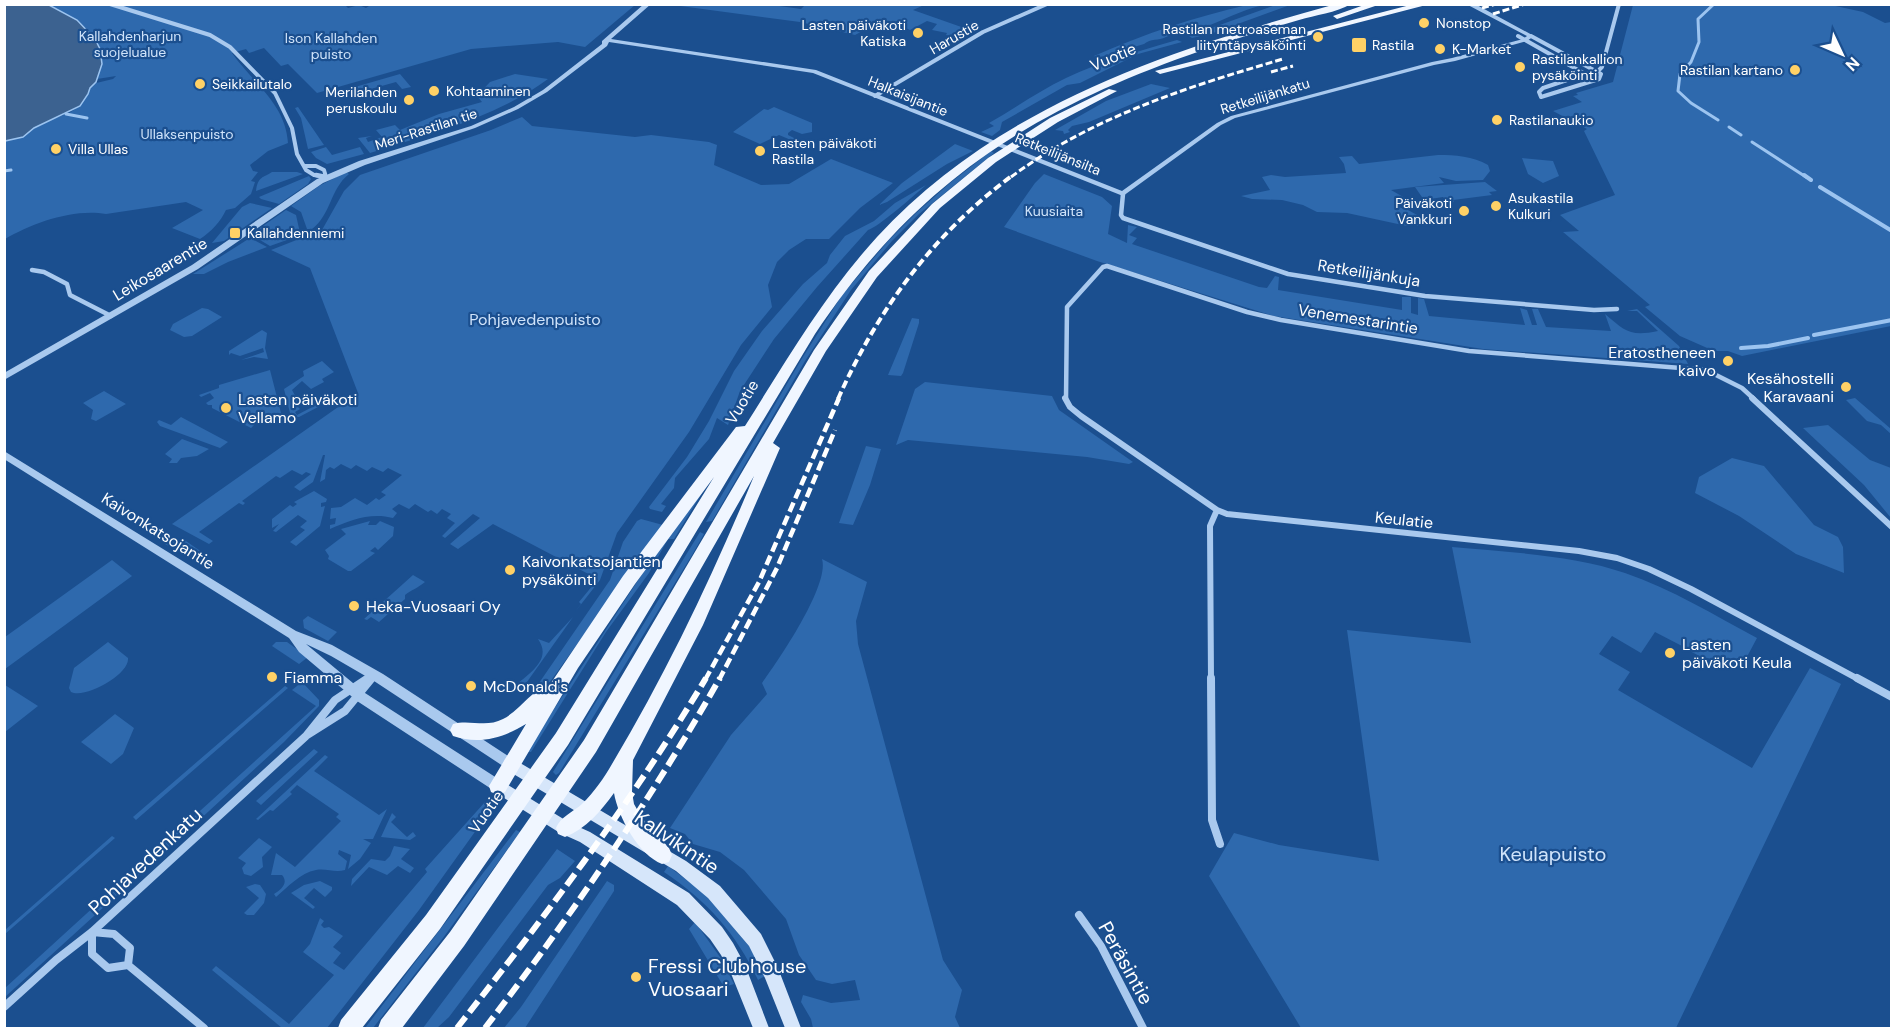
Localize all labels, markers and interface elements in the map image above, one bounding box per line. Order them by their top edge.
place label: Nonstop [1436,14,1491,32]
place label: Lasten päiväkoti Katiska [801,16,906,50]
street label: Harustie [926,16,982,58]
marker: Nonstop [1417,16,1431,30]
place label: Rastilan metroaseman liityntäpysäköinti [1163,20,1306,54]
north arrow [1812,24,1872,84]
marker: Lasten päiväkoti Katiska [911,26,925,40]
park label: Kallahdenharjun suojelualue [79,27,181,61]
park label: Ison Kallahden puisto [285,29,377,63]
marker: Rastilan metroaseman liityntäpysäköinti [1311,30,1325,44]
marker: Rastila [1350,36,1368,54]
place label: Rastila [1372,36,1414,54]
street label: Vuotie [1087,38,1139,76]
place label: K-Market [1452,40,1511,58]
marker: K-Market [1433,42,1447,56]
place label: Rastilankallion pysäköinti [1532,50,1623,84]
text: N [1841,53,1864,76]
marker: Rastilankallion pysäköinti [1513,60,1527,74]
place label: Rastilan kartano [1680,61,1783,79]
marker: Rastilan kartano [1788,63,1802,77]
street label: Halkaisijantie [865,72,951,120]
street label: Retkeilijänkatu [1218,74,1312,118]
place label: Seikkailutalo [212,75,292,93]
marker: Seikkailutalo [193,77,207,91]
place label: Kohtaaminen [446,82,531,100]
place label: Merilahden peruskoulu [325,83,397,117]
marker: Kohtaaminen [427,84,441,98]
marker: Merilahden peruskoulu [402,93,416,107]
street label: Meri-Rastilan tie [373,104,479,154]
place label: Rastilanaukio [1509,111,1593,129]
marker: Rastilanaukio [1490,113,1504,127]
park label: Ullaksenpuisto [140,125,234,143]
street label: Retkeilijänsilta [1012,129,1104,179]
place label: Lasten päiväkoti Rastila [772,134,877,168]
place label: Villa Ullas [68,140,128,158]
marker: Villa Ullas [49,142,63,156]
marker: Lasten päiväkoti Rastila [753,144,767,158]
place label: Asukastila Kulkuri [1508,189,1573,223]
place label: Päiväkoti Vankkuri [1395,194,1452,228]
marker: Asukastila Kulkuri [1489,199,1503,213]
park label: Kuusiaita [1025,202,1083,220]
marker: Päiväkoti Vankkuri [1457,204,1471,218]
place label: Kallahdenniemi [247,224,344,242]
marker: Kallahdenniemi [228,226,242,240]
street label: Leikosaarentie [109,233,211,305]
street label: Retkeilijänkuja [1316,255,1422,291]
street label: Venemestarintie [1297,299,1419,339]
park label: Pohjavedenpuisto [469,309,601,330]
place label: Eratostheneen kaivo [1608,342,1716,381]
marker: Eratostheneen kaivo [1721,354,1735,368]
place label: Kesähostelli Karavaani [1747,368,1834,407]
street label: Vuotie [721,376,763,428]
marker: Kesähostelli Karavaani [1839,380,1853,394]
place label: Lasten päiväkoti Vellamo [238,389,357,428]
marker: Lasten päiväkoti Vellamo [219,401,233,415]
street label: Kaivonkatsojantie [98,488,218,574]
street label: Keulatie [1374,507,1434,533]
place label: Kaivonkatsojantien pysäköinti [522,551,661,590]
marker: Kaivonkatsojantien pysäköinti [503,563,517,577]
place label: Heka-Vuosaari Oy [366,596,501,617]
marker: Heka-Vuosaari Oy [347,599,361,613]
place label: Lasten päiväkoti Keula [1682,634,1792,673]
marker: Lasten päiväkoti Keula [1663,646,1677,660]
place label: Fiamma [284,667,342,688]
marker: Fiamma [265,670,279,684]
place label: McDonald's [483,676,568,697]
marker: McDonald's [464,679,478,693]
street label: Vuotie [464,786,508,838]
street label: Pohjavedenkatu [83,802,207,920]
street label: Kallvikintie [630,804,724,880]
park label: Keulapuisto [1500,841,1606,867]
street label: Peräsintie [1093,917,1159,1009]
place label: Fressi Clubhouse Vuosaari [648,953,806,1002]
marker: Fressi Clubhouse Vuosaari [629,970,643,984]

